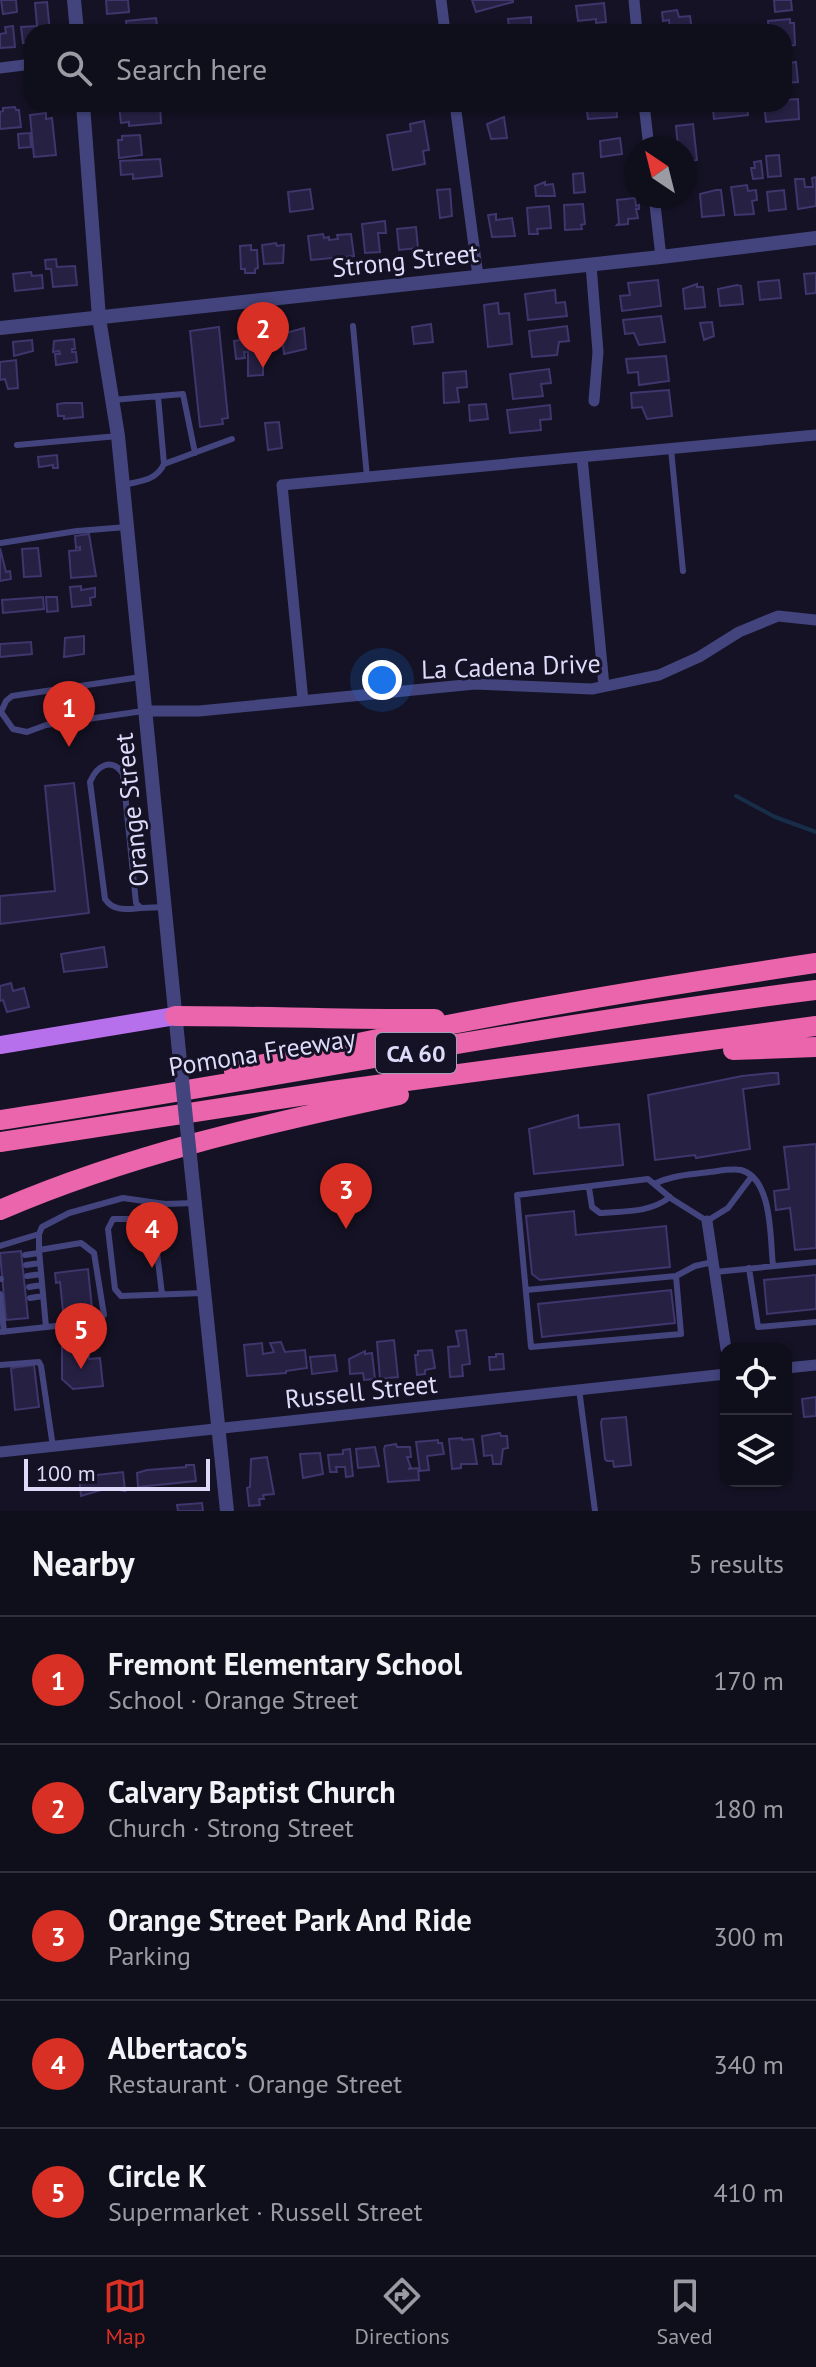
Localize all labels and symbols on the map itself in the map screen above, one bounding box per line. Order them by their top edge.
north arrow [624,136,696,208]
street label: Strong Street [330,236,480,284]
pin: 2 [237,302,289,368]
street label: La Cadena Drive [421,646,601,686]
your location [362,660,402,700]
pin: 1 [43,681,95,747]
street label: Orange Street [107,731,155,888]
street label: Pomona Freeway [166,1021,358,1083]
road number: CA 60 [376,1033,456,1073]
pin: 3 [320,1163,372,1229]
pin: 4 [126,1202,178,1268]
pin: 5 [55,1303,107,1369]
street label: Russell Street [283,1367,439,1415]
scale bar [24,1455,210,1491]

